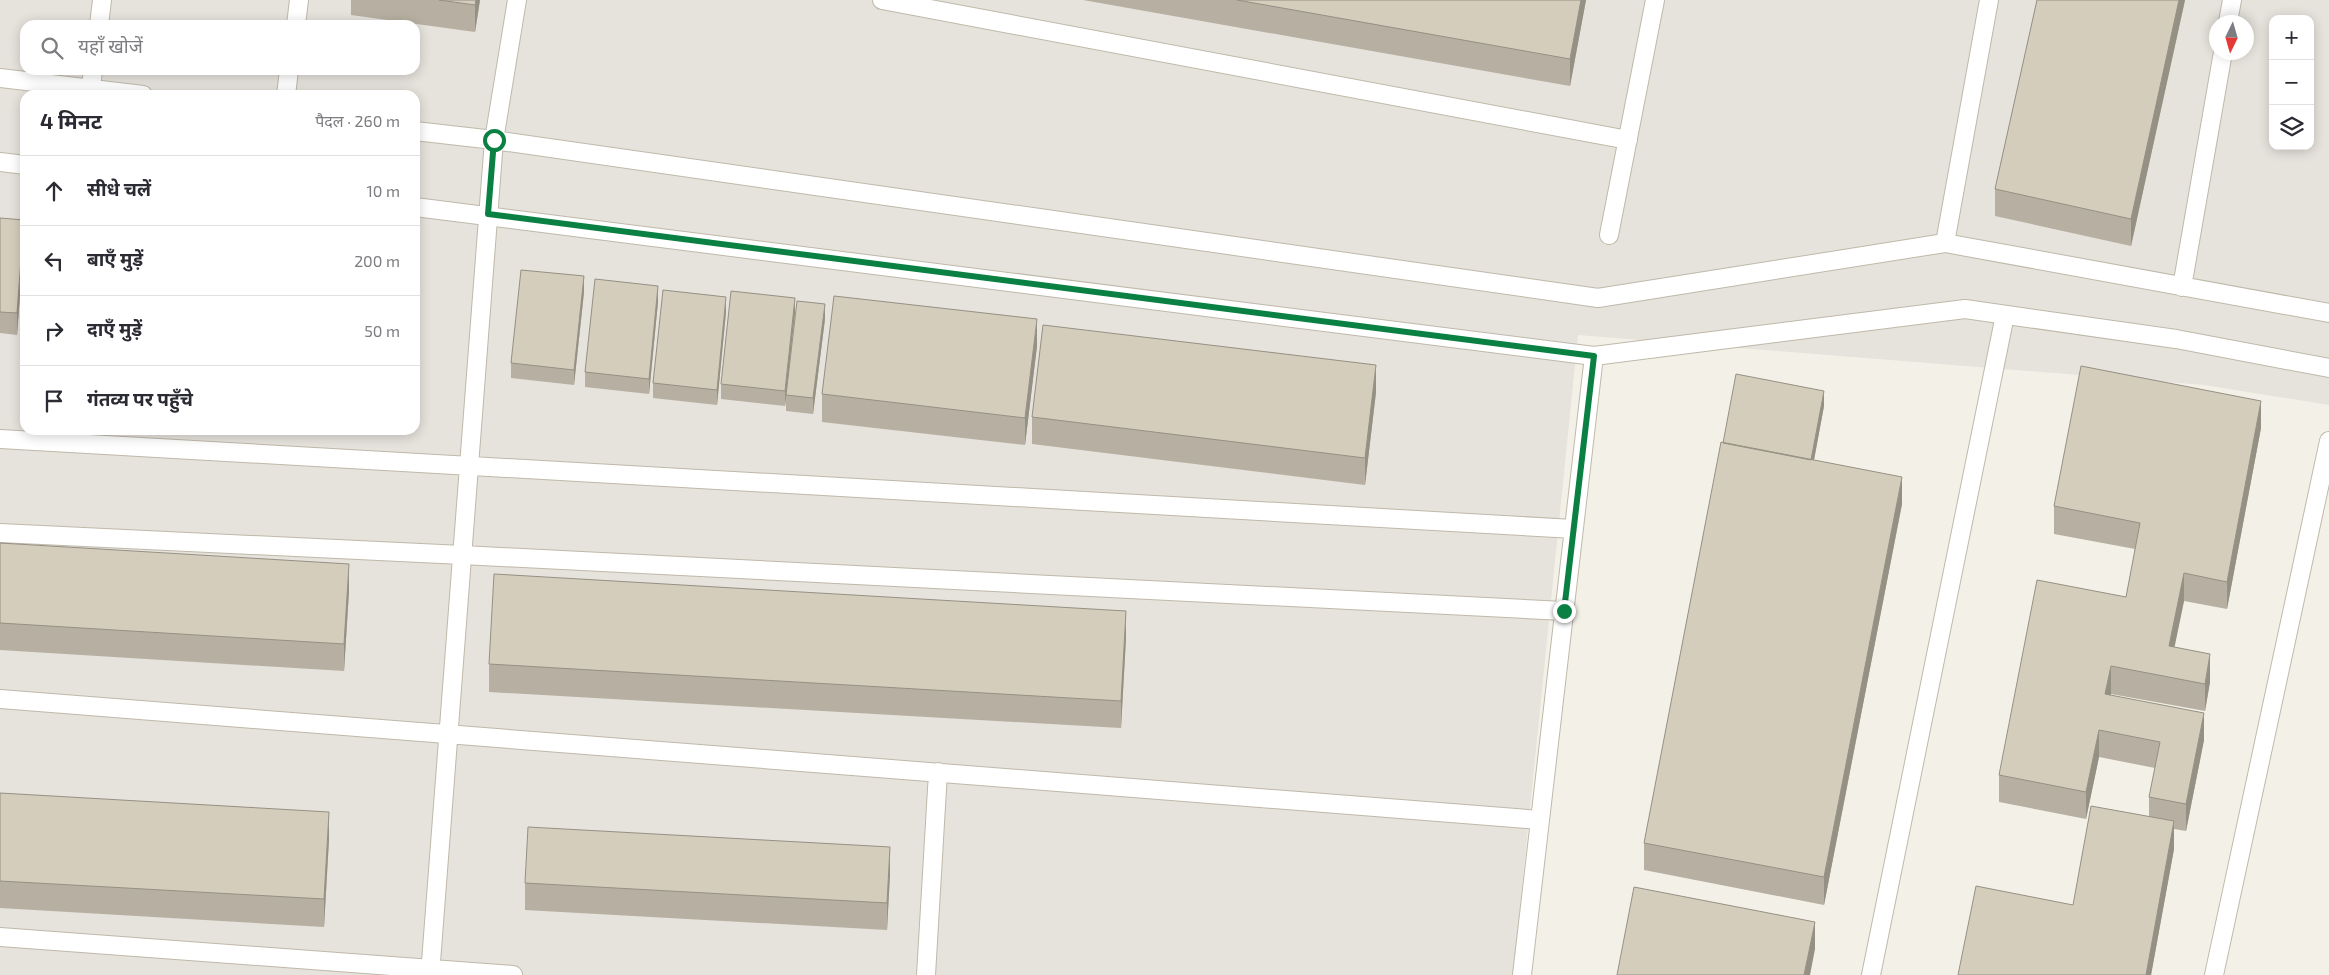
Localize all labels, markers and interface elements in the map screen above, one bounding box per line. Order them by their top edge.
north arrow [2209,15,2254,60]
map controls [2269,15,2314,150]
button: + [2269,15,2314,60]
search box [20,20,420,75]
icon: search [38,34,66,62]
text: यहाँ खोजें [78,34,143,57]
button: − [2269,60,2314,105]
button: layers [2269,105,2314,150]
text: 4 मिनट [40,108,102,133]
text: पैदल · 260 m [315,111,400,130]
route start [483,129,506,152]
icon: ahead [40,177,68,205]
text: सीधे चलें [87,177,151,200]
text: 10 m [366,181,400,200]
icon: left [40,247,68,275]
text: बाएँ मुड़ें [87,247,143,270]
text: 200 m [354,251,400,270]
icon: right [40,317,68,345]
text: दाएँ मुड़ें [87,317,142,340]
text: 50 m [364,321,400,340]
icon: arrive [40,387,68,415]
text: गंतव्य पर पहुँचे [87,387,193,410]
route end [1553,600,1576,623]

